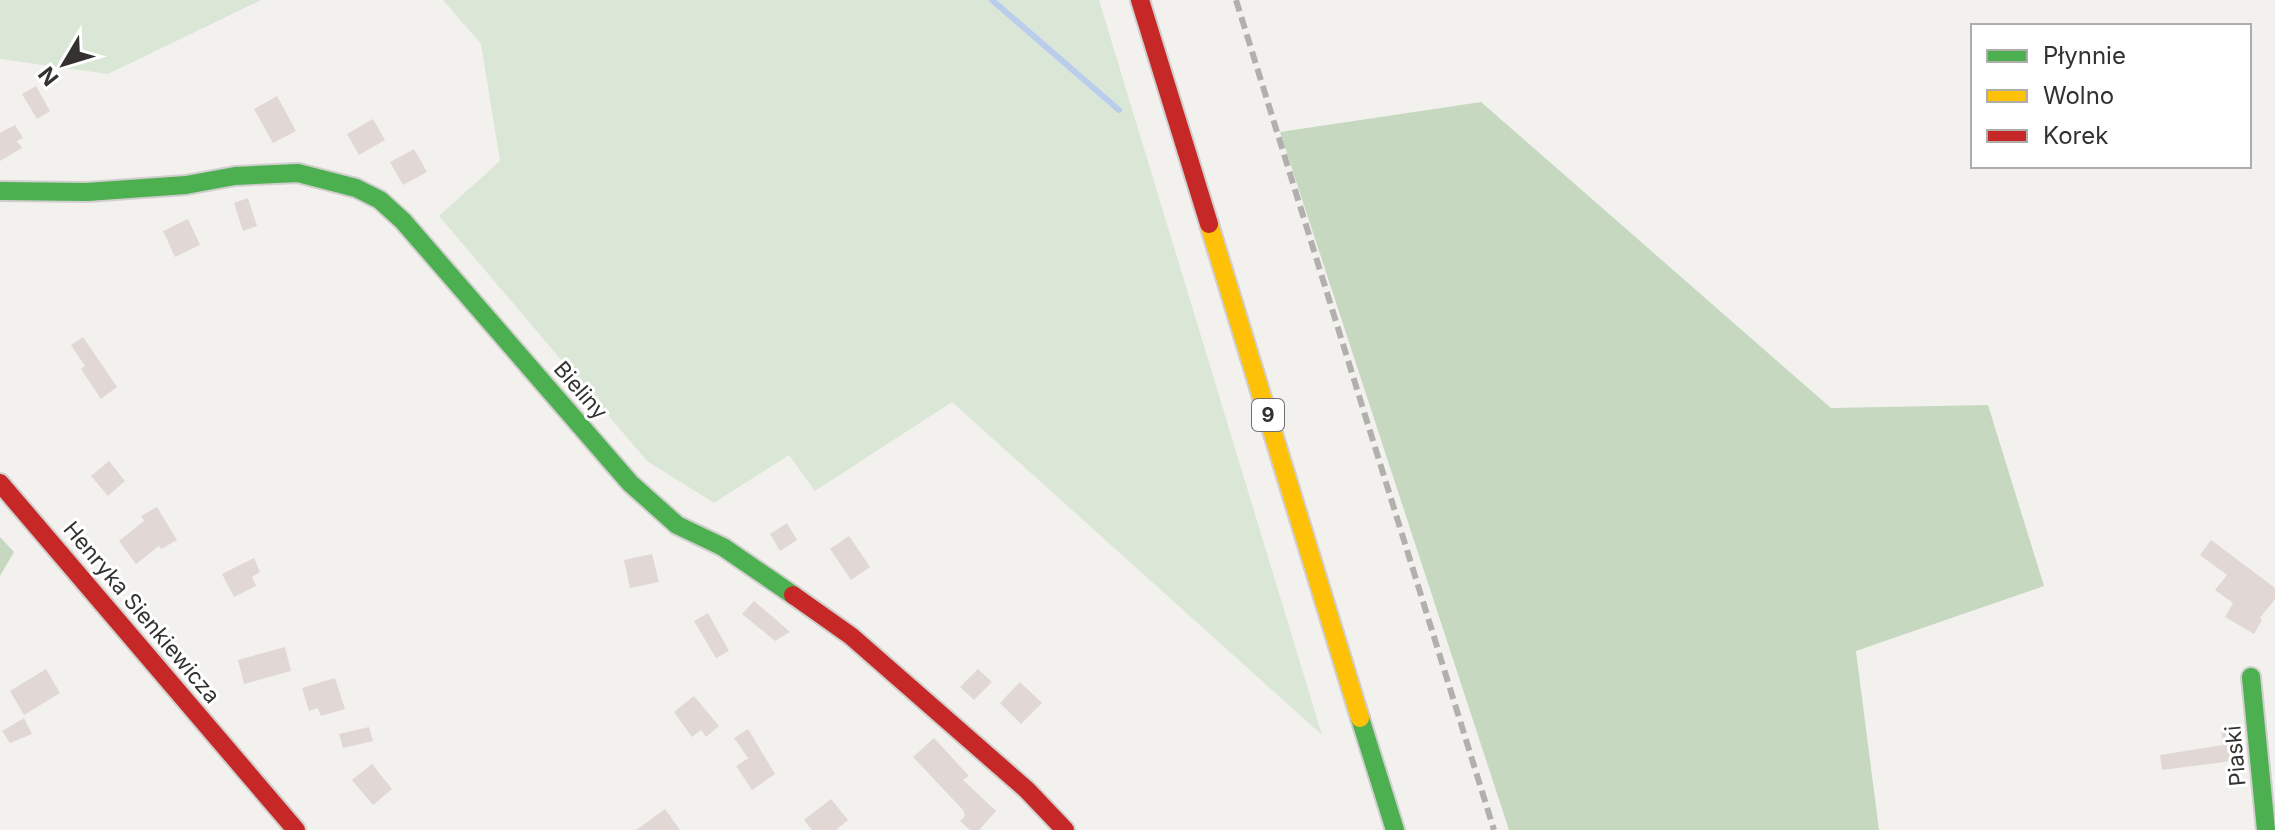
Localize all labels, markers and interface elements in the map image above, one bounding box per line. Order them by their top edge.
north arrow [24,24,104,104]
legend [1971,24,2251,168]
text: Płynnie [2043,41,2126,70]
text: N [33,62,64,91]
text: Wolno [2043,81,2114,110]
text: Korek [2043,121,2108,150]
street label: Bieliny [549,356,613,424]
road number: 9 [1252,399,1284,431]
street label: Henryka Sienkiewicza [58,516,226,708]
street label: Piaski [2219,725,2251,787]

